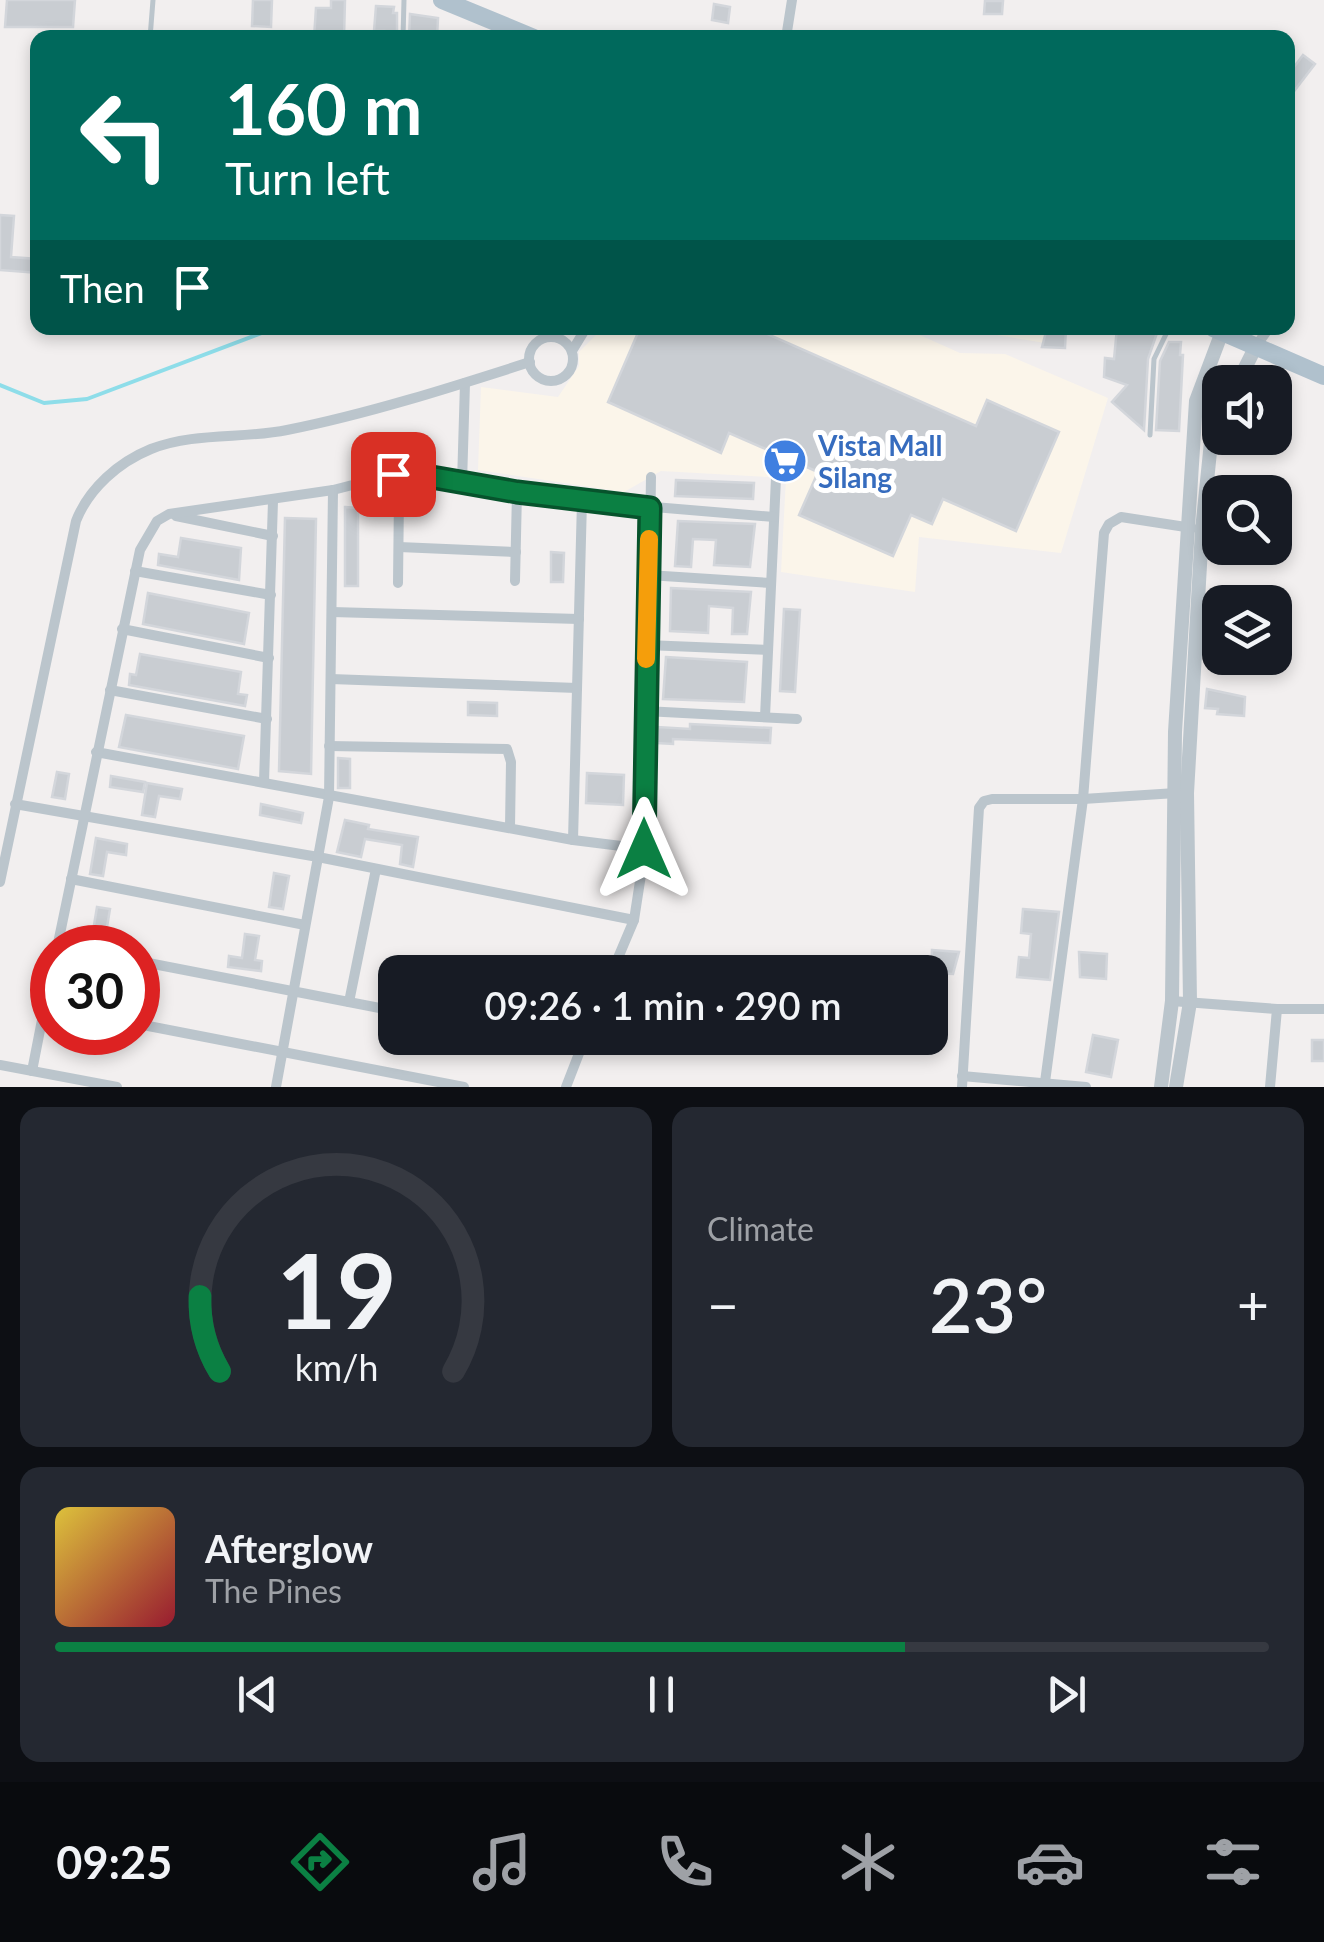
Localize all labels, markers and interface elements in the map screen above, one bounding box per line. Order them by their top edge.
text: 160 m [225,66,422,150]
icon: left [60,70,190,200]
text: Turn left [225,151,390,205]
icon: arrive [165,260,220,315]
text: Then [60,265,145,311]
map controls [1202,365,1292,675]
button: sound [1202,365,1292,455]
place label: Vista Mall Silang [817,428,943,494]
pin [351,432,436,517]
supermarket icon: Vista Mall Silang [762,438,808,484]
icon: arrive [366,447,421,502]
button: search [1202,475,1292,565]
button: layers [1202,585,1292,675]
position arrow [592,797,696,901]
speed limit sign: 30 [30,925,160,1055]
text: 09:26 · 1 min · 290 m [485,982,841,1028]
text: Climate [707,1209,814,1248]
text: 19 [276,1226,396,1351]
text: 23° [929,1259,1047,1349]
text: − [707,1271,739,1337]
text: + [1237,1271,1269,1337]
text: km/h [294,1346,378,1389]
text: Afterglow [205,1525,373,1571]
text: The Pines [205,1571,342,1610]
icon: previous [230,1667,285,1722]
icon: pause [634,1667,689,1722]
icon: next [1039,1667,1094,1722]
icon: directions [285,1827,355,1897]
icon: music [467,1827,537,1897]
icon: phone [650,1827,720,1897]
icon: climate [833,1827,903,1897]
icon: car [1015,1827,1085,1897]
icon: filters [1198,1827,1268,1897]
text: 09:25 [56,1835,172,1889]

